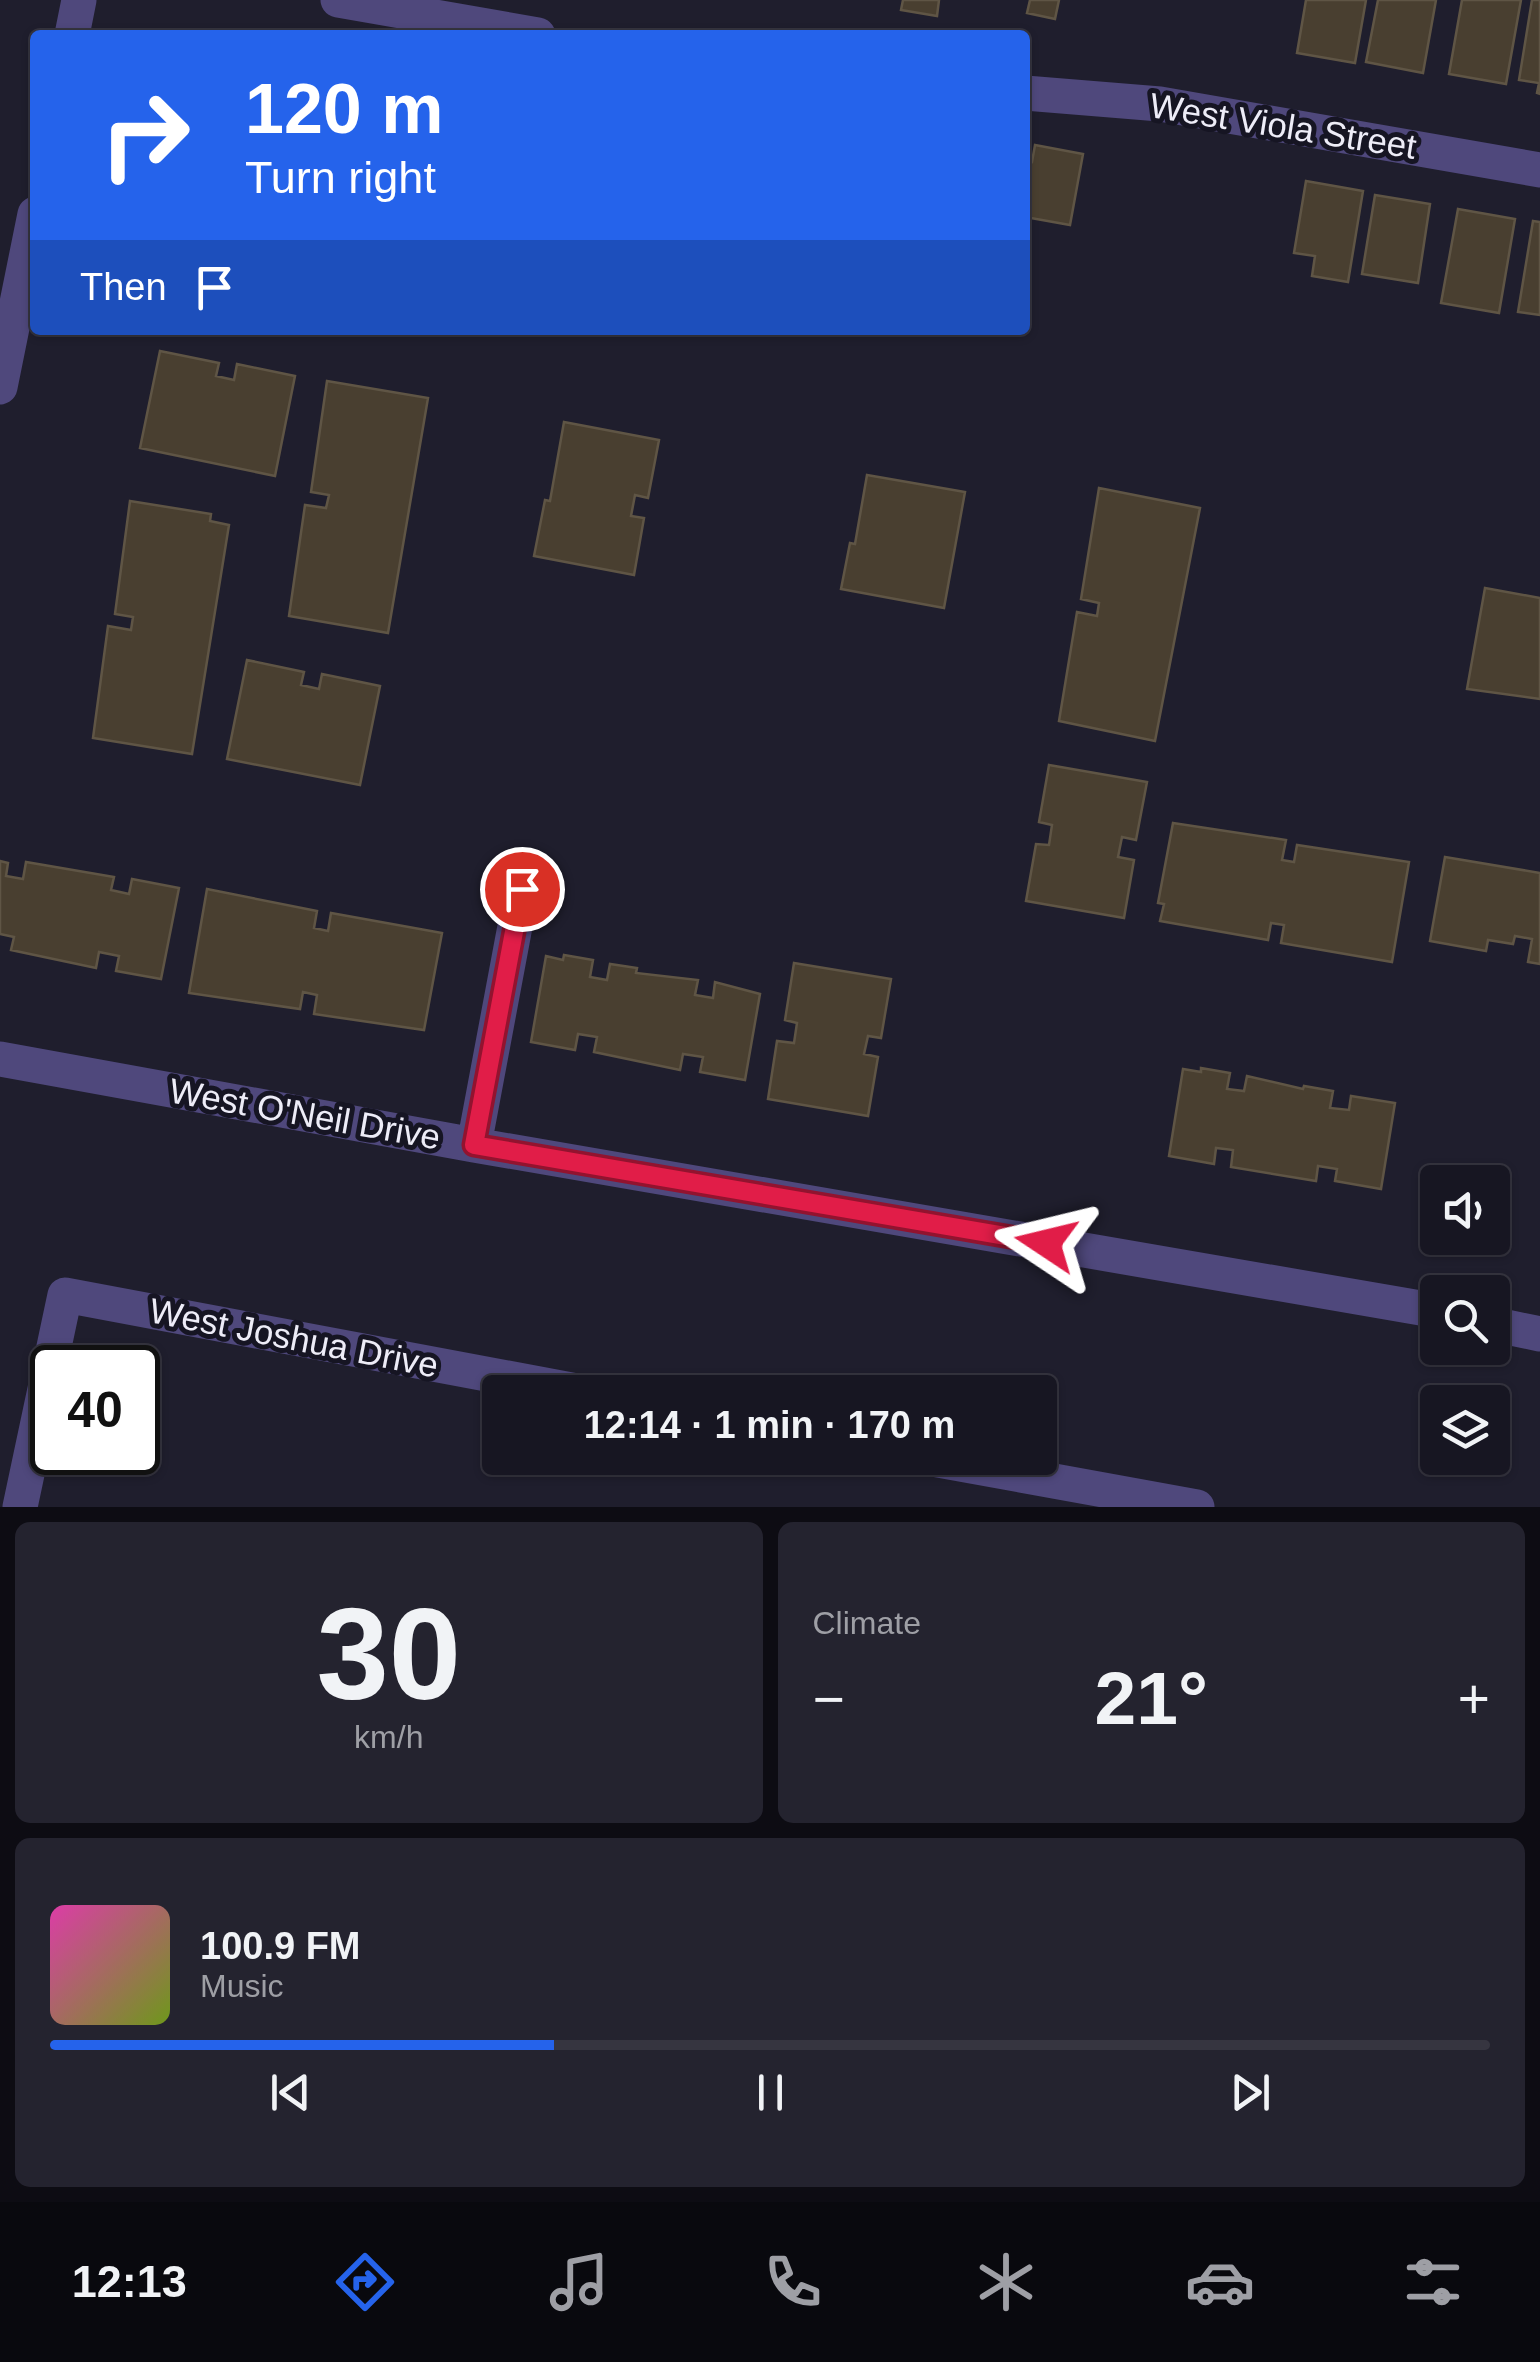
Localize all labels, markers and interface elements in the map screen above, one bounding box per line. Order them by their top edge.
icon: right [80,70,210,200]
text: 120 m [245,70,443,148]
street label: West Viola Street [1147,85,1419,166]
text: Turn right [245,152,436,203]
icon: arrive [187,260,242,315]
text: Then [80,266,167,308]
pin [480,847,565,932]
icon: arrive [495,862,550,917]
street label: West O'Neil Drive [167,1070,444,1157]
map controls [1420,1165,1510,1475]
button: sound [1420,1165,1510,1255]
position arrow [994,1191,1098,1295]
button: search [1420,1275,1510,1365]
street label: West Joshua Drive [147,1290,442,1385]
speed limit sign: 40 [30,1345,160,1475]
button: layers [1420,1385,1510,1475]
text: 12:14 · 1 min · 170 m [584,1404,955,1446]
text: 30 [316,1581,461,1727]
text: Climate [813,1605,921,1641]
text: 21° [1095,1656,1208,1740]
text: − [813,1668,845,1730]
text: + [1458,1668,1490,1730]
text: km/h [354,1719,423,1755]
text: 100.9 FM [200,1925,361,1967]
text: Music [200,1968,284,2004]
icon: previous [263,2065,318,2120]
icon: pause [743,2065,798,2120]
icon: next [1223,2065,1278,2120]
icon: directions [330,2247,400,2317]
icon: music [544,2247,614,2317]
icon: phone [758,2247,828,2317]
icon: climate [971,2247,1041,2317]
icon: car [1185,2247,1255,2317]
icon: filters [1398,2247,1468,2317]
text: 12:13 [72,2256,187,2307]

